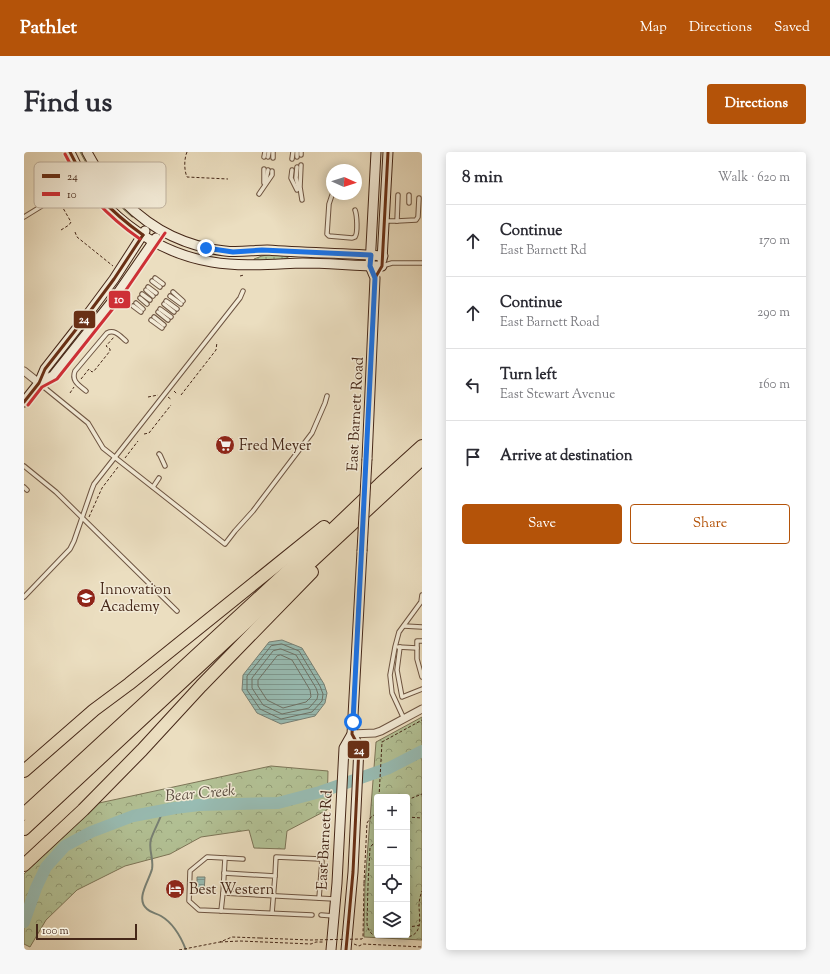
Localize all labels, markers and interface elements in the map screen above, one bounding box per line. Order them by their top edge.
text: Pathlet [20,15,77,42]
text: Map [640,18,667,38]
text: Directions [689,18,752,38]
text: Saved [774,18,810,38]
text: Find us [24,84,112,124]
button: Directions [707,84,806,124]
legend [34,162,166,208]
north arrow [326,164,362,200]
text: 8 min [462,166,503,190]
text: 24 [67,169,78,185]
text: Walk · 620 m [718,169,790,187]
text: 10 [67,187,77,203]
text: Continue [500,221,562,242]
icon: ahead [462,230,484,252]
text: 170 m [759,232,790,250]
route end [197,239,215,257]
text: East Barnett Rd [500,242,587,260]
line badge: 10 [108,290,131,309]
text: 10 [113,292,124,308]
text: Continue [500,293,562,314]
icon: ahead [462,302,484,324]
text: 290 m [757,304,790,322]
line badge: 24 [73,310,96,329]
text: 24 [79,312,90,328]
text: East Barnett Road [500,314,599,332]
street label: East Barnett Road [343,356,370,472]
text: Turn left [500,365,557,386]
icon: left [462,374,484,396]
text: 160 m [759,376,790,394]
text: East Stewart Avenue [500,386,615,404]
supermarket icon: Fred Meyer [214,434,236,456]
place label: Fred Meyer [239,436,312,457]
icon: arrive [462,446,484,468]
text: Arrive at destination [500,446,633,467]
button: Save [462,504,622,544]
button: Share [630,504,790,544]
place label: Innovation Academy [100,580,171,618]
school or university icon: Innovation Academy [75,587,97,609]
route start [344,713,362,731]
line badge: 24 [347,740,370,759]
text: 24 [354,743,365,759]
water label: Bear Creek [164,780,236,809]
street label: East Barnett Rd [312,789,339,890]
map controls [374,794,410,938]
button: + [374,794,410,830]
button: − [374,830,410,866]
button: locate [374,866,410,902]
hotel icon: Best Western [164,878,186,900]
place label: Best Western [189,880,274,901]
button: layers [374,902,410,938]
scale bar [36,922,137,941]
text: 100 m [42,923,69,939]

